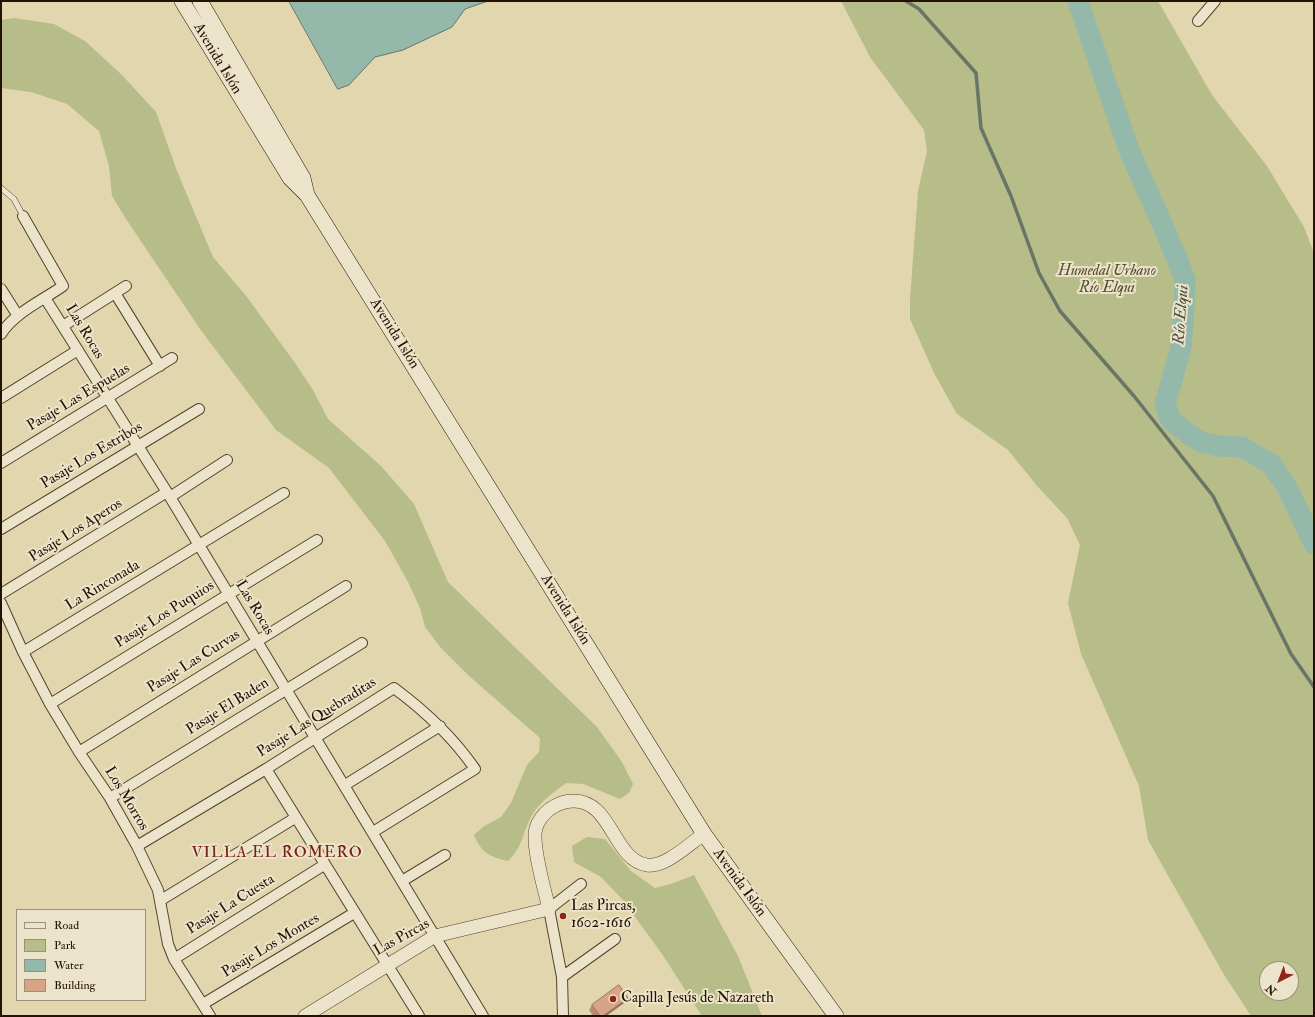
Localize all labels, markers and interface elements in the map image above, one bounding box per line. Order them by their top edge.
street label: Avenida Islón [189,20,245,98]
park label: Humedal Urbano Río Elqui [1058,263,1156,298]
water label: Río Elqui [1170,285,1194,345]
street label: Avenida Islón [365,295,423,373]
street label: Las Rocas [61,301,107,363]
street label: Pasaje Las Espuelas [24,360,134,436]
street label: Pasaje Los Estribos [38,419,146,493]
street label: Pasaje Los Aperos [26,495,126,567]
street label: La Rinconada [63,557,143,615]
street label: Avenida Islón [536,571,594,649]
street label: Pasaje Los Puquios [112,577,218,653]
street label: Las Rocas [231,577,277,639]
street label: Pasaje Las Curvas [144,626,244,698]
street label: Pasaje El Baden [183,674,273,740]
street label: Pasaje Las Quebraditas [254,674,380,762]
street label: Los Morros [100,764,152,834]
district label: VILLA EL ROMERO [191,844,363,864]
street label: Avenida Islón [708,845,770,921]
street label: Pasaje La Cuesta [184,871,278,939]
place label: Las Pircas, 1602-1616 [571,898,635,933]
legend [16,909,146,1001]
street label: Pasaje Los Montes [219,910,323,982]
marker: Las Pircas, 1602-1616 [558,911,568,921]
street label: Las Pircas [371,915,433,961]
text: Road [54,918,79,933]
text: Park [54,938,76,953]
text: Water [54,958,83,973]
north arrow [1259,961,1299,1001]
text: Building [54,978,95,993]
text: N [1263,981,1279,998]
place label: Capilla Jesús de Nazareth [621,990,774,1008]
marker: Capilla Jesús de Nazareth [608,994,618,1004]

